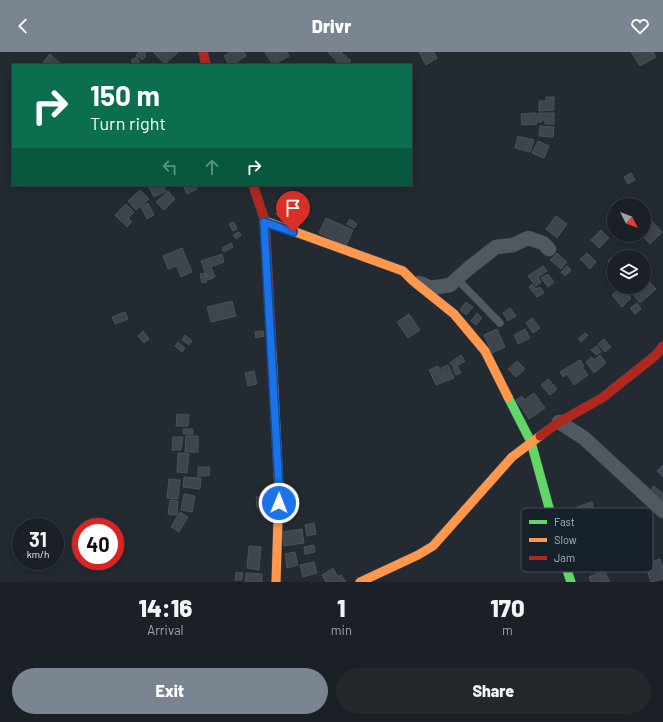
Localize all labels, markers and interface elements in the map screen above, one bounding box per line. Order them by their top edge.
icon: back [12,15,34,37]
text: Drivr [312,15,351,37]
icon: heart [629,15,651,37]
text: 150 m [90,78,160,112]
icon: right [24,80,76,132]
text: Turn right [90,112,166,134]
icon: left [159,156,181,178]
icon: ahead [201,156,223,178]
icon: right [243,156,265,178]
pin [276,191,310,232]
icon: arrive [282,197,304,219]
north arrow [607,198,651,242]
map controls [607,198,651,294]
button: layers [607,250,651,294]
position arrow [258,482,300,524]
legend [521,508,653,572]
text: Fast [554,515,575,528]
speed limit sign: 40 [72,518,124,570]
text: 31 [29,527,47,551]
text: Slow [554,533,577,546]
text: km/h [27,548,49,560]
text: Jam [554,551,575,564]
text: 14:16 [138,593,192,622]
text: 1 [337,593,346,622]
text: 170 [490,593,525,622]
text: Arrival [147,622,184,638]
text: min [331,622,352,638]
text: m [502,622,513,638]
button: Exit [12,668,328,714]
button: Share [336,668,651,714]

